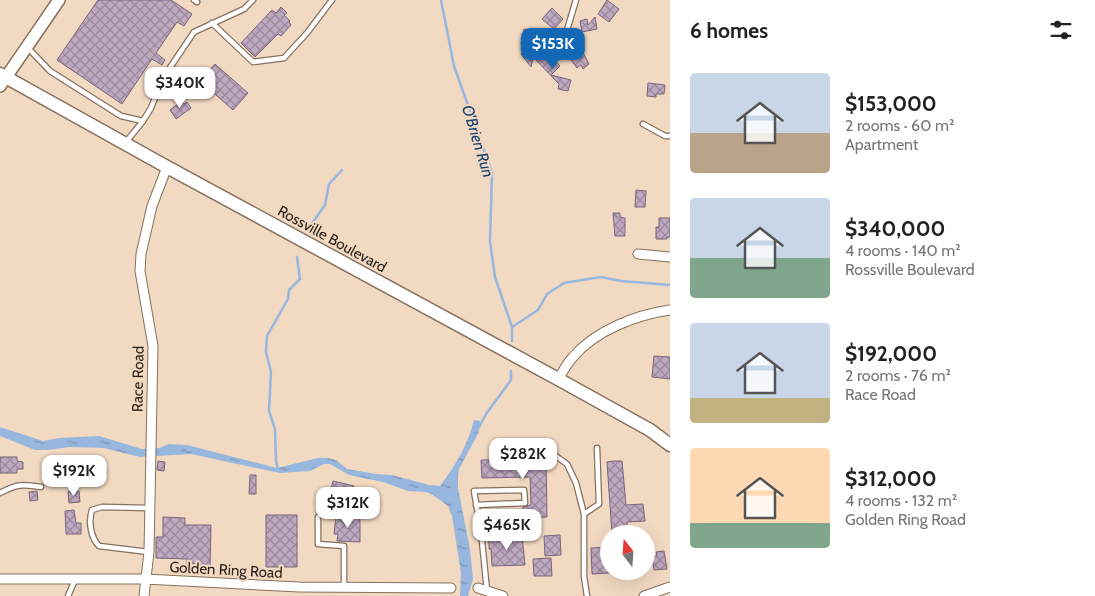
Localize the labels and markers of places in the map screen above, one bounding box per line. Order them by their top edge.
pin: $153K [518,28,588,70]
pin: $340K [145,66,215,109]
pin: $282K [488,438,558,480]
pin: $192K [39,454,109,497]
pin: $312K [313,486,383,529]
pin: $465K [472,508,542,551]

